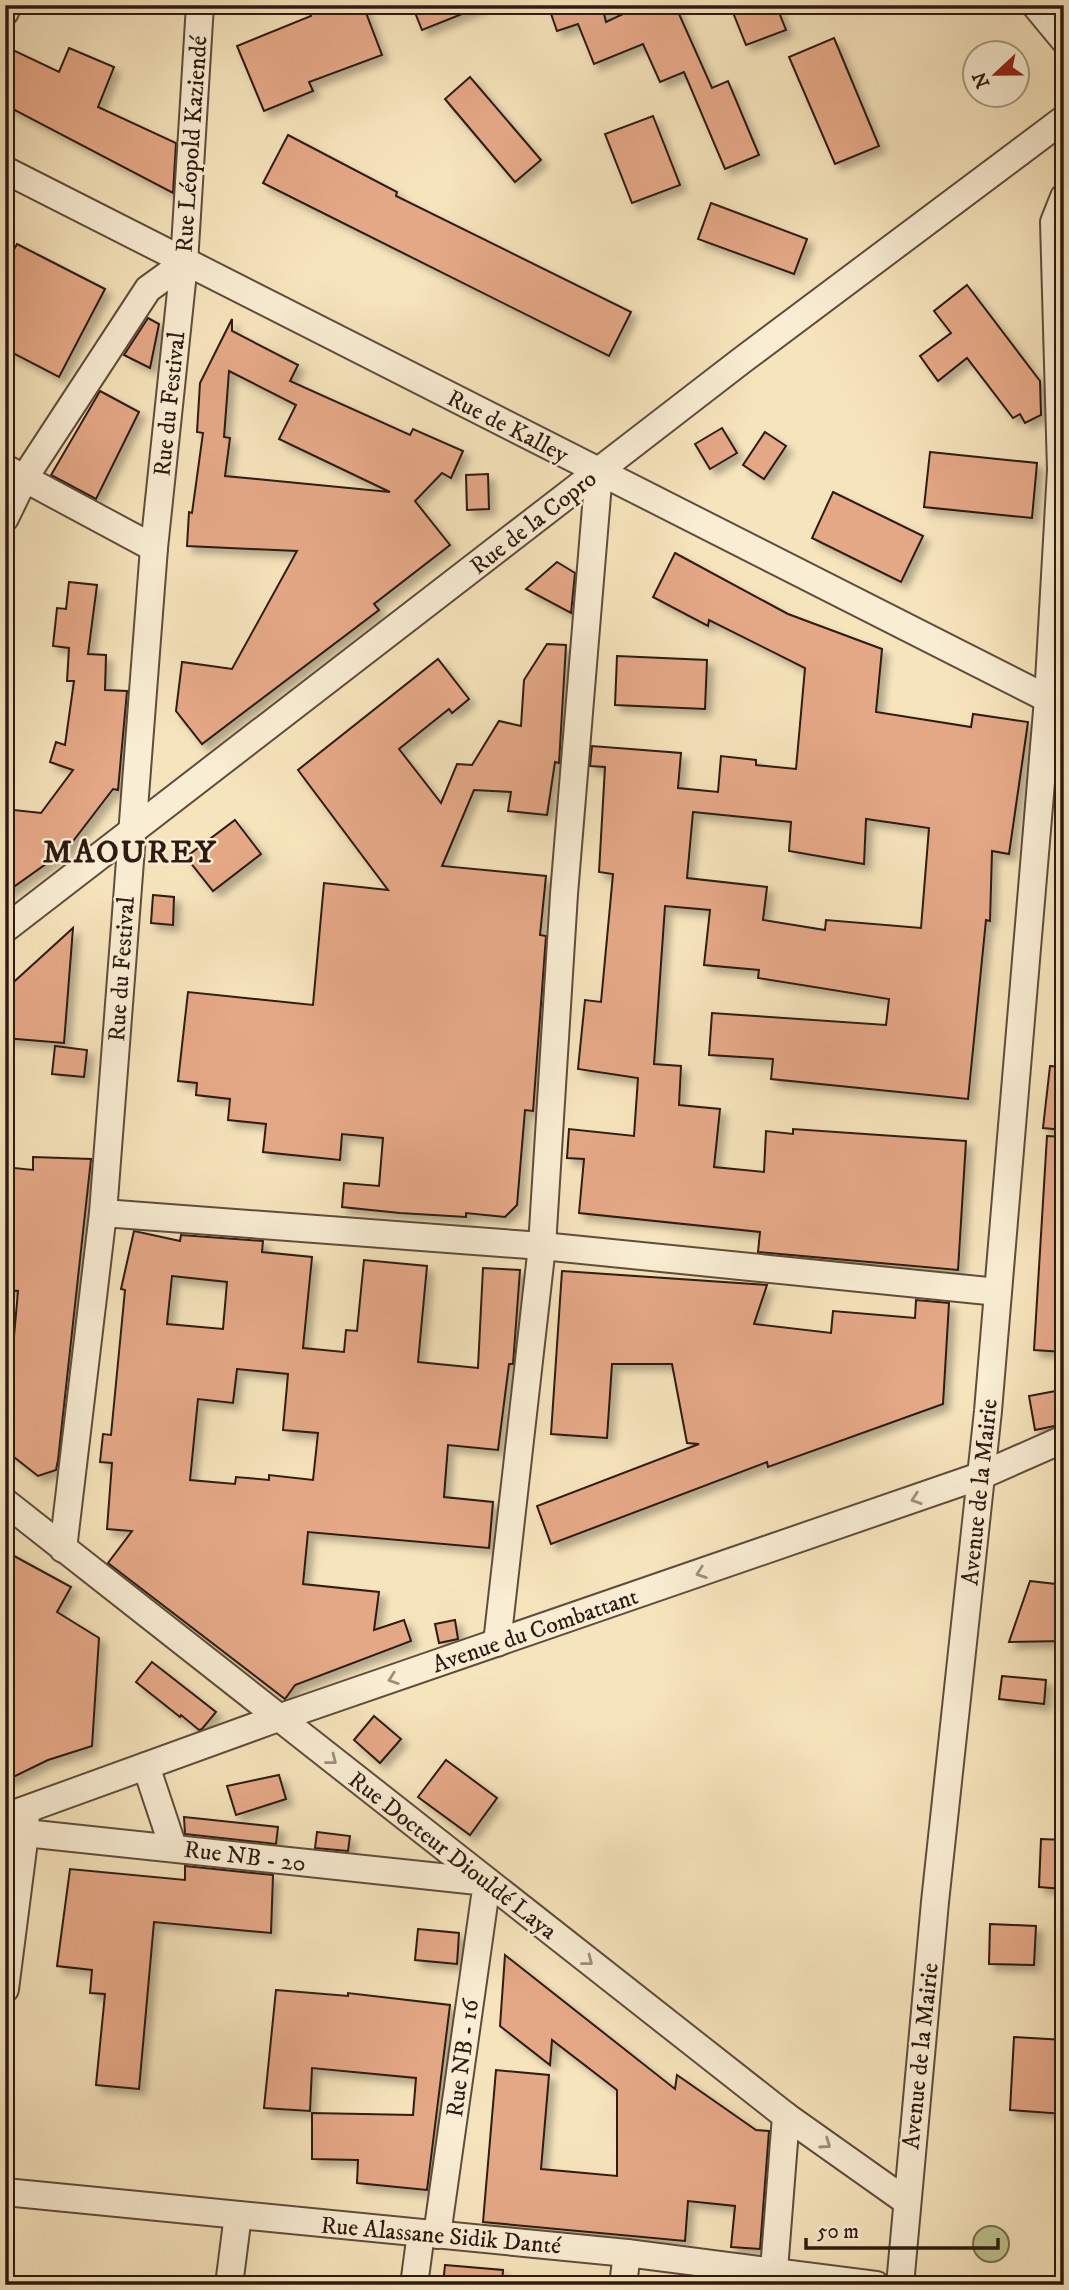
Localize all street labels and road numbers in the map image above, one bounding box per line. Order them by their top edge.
street label: Rue Léopold Kaziendé [169,34,215,254]
street label: Rue du Festival [147,330,193,478]
street label: Rue de Kalley [442,383,574,471]
street label: Rue de la Copro [464,464,603,582]
street label: Rue du Festival [102,895,142,1043]
street label: Avenue de la Mairie [955,1397,1005,1587]
street label: Avenue du Combattant [428,1582,642,1680]
street label: Rue Docteur Diouldé Laya [342,1765,563,1947]
street label: Rue NB - 20 [182,1835,307,1879]
street label: Avenue de la Mairie [896,1961,946,2151]
street label: Rue NB - 16 [440,1996,486,2119]
street label: Rue Alassane Sidik Danté [319,2211,562,2261]

